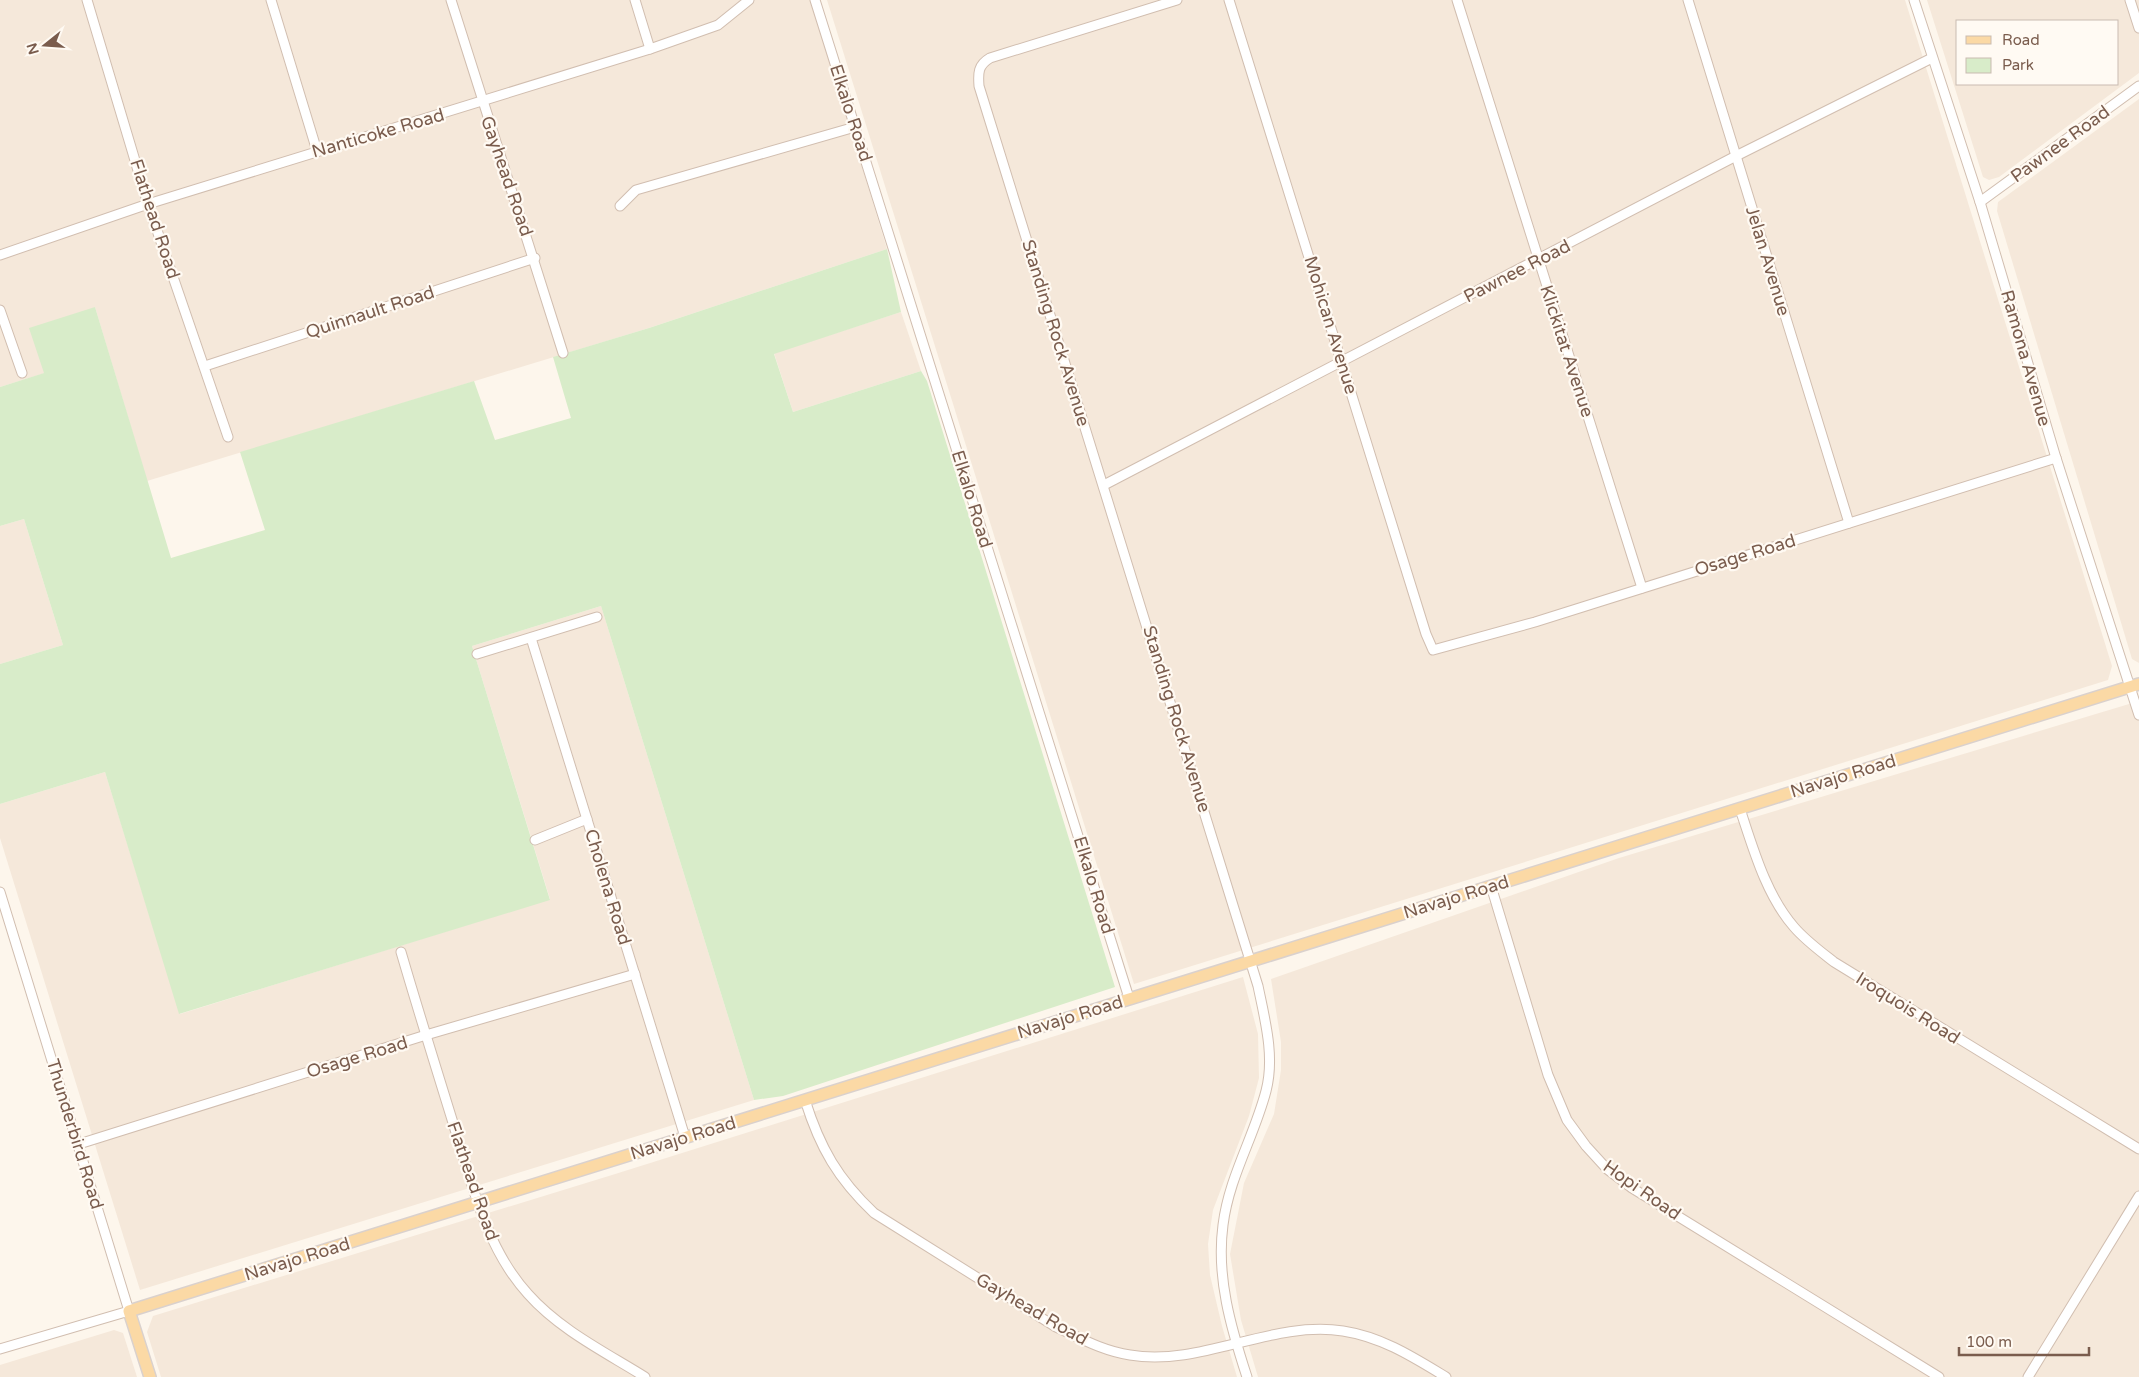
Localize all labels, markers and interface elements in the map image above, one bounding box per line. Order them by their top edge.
north arrow [20,20,70,70]
legend [1956,20,2119,85]
text: Road [2002,31,2040,49]
text: N [23,41,43,57]
text: Park [2002,56,2034,74]
street label: Elkalo Road [825,62,877,164]
street label: Pawnee Road [2006,101,2114,187]
street label: Nanticoke Road [309,104,447,162]
street label: Gayhead Road [476,113,538,239]
street label: Flathead Road [125,156,185,282]
street label: Jelan Avenue [1741,204,1795,318]
street label: Pawnee Road [1460,235,1574,307]
street label: Standing Rock Avenue [1017,237,1095,429]
street label: Mohican Avenue [1300,253,1362,397]
street label: Quinnault Road [303,281,437,343]
street label: Klickitat Avenue [1535,282,1599,420]
street label: Ramona Avenue [1996,287,2056,429]
street label: Elkalo Road [947,447,997,551]
street label: Osage Road [1692,529,1798,581]
street label: Standing Rock Avenue [1138,623,1216,815]
street label: Navajo Road [1787,749,1899,803]
street label: Cholena Road [580,826,636,948]
street label: Elkalo Road [1069,833,1119,937]
street label: Navajo Road [1400,870,1512,924]
street label: Iroquois Road [1852,967,1964,1049]
street label: Navajo Road [1014,990,1126,1044]
street label: Osage Road [304,1031,410,1083]
street label: Thunderbird Road [42,1056,108,1212]
street label: Navajo Road [627,1111,739,1165]
street label: Flathead Road [442,1119,504,1243]
street label: Hopi Road [1599,1155,1685,1225]
street label: Navajo Road [241,1232,353,1286]
street label: Gayhead Road [972,1268,1092,1350]
scale bar [1959,1324,2089,1356]
text: 100 m [1966,1333,2012,1351]

